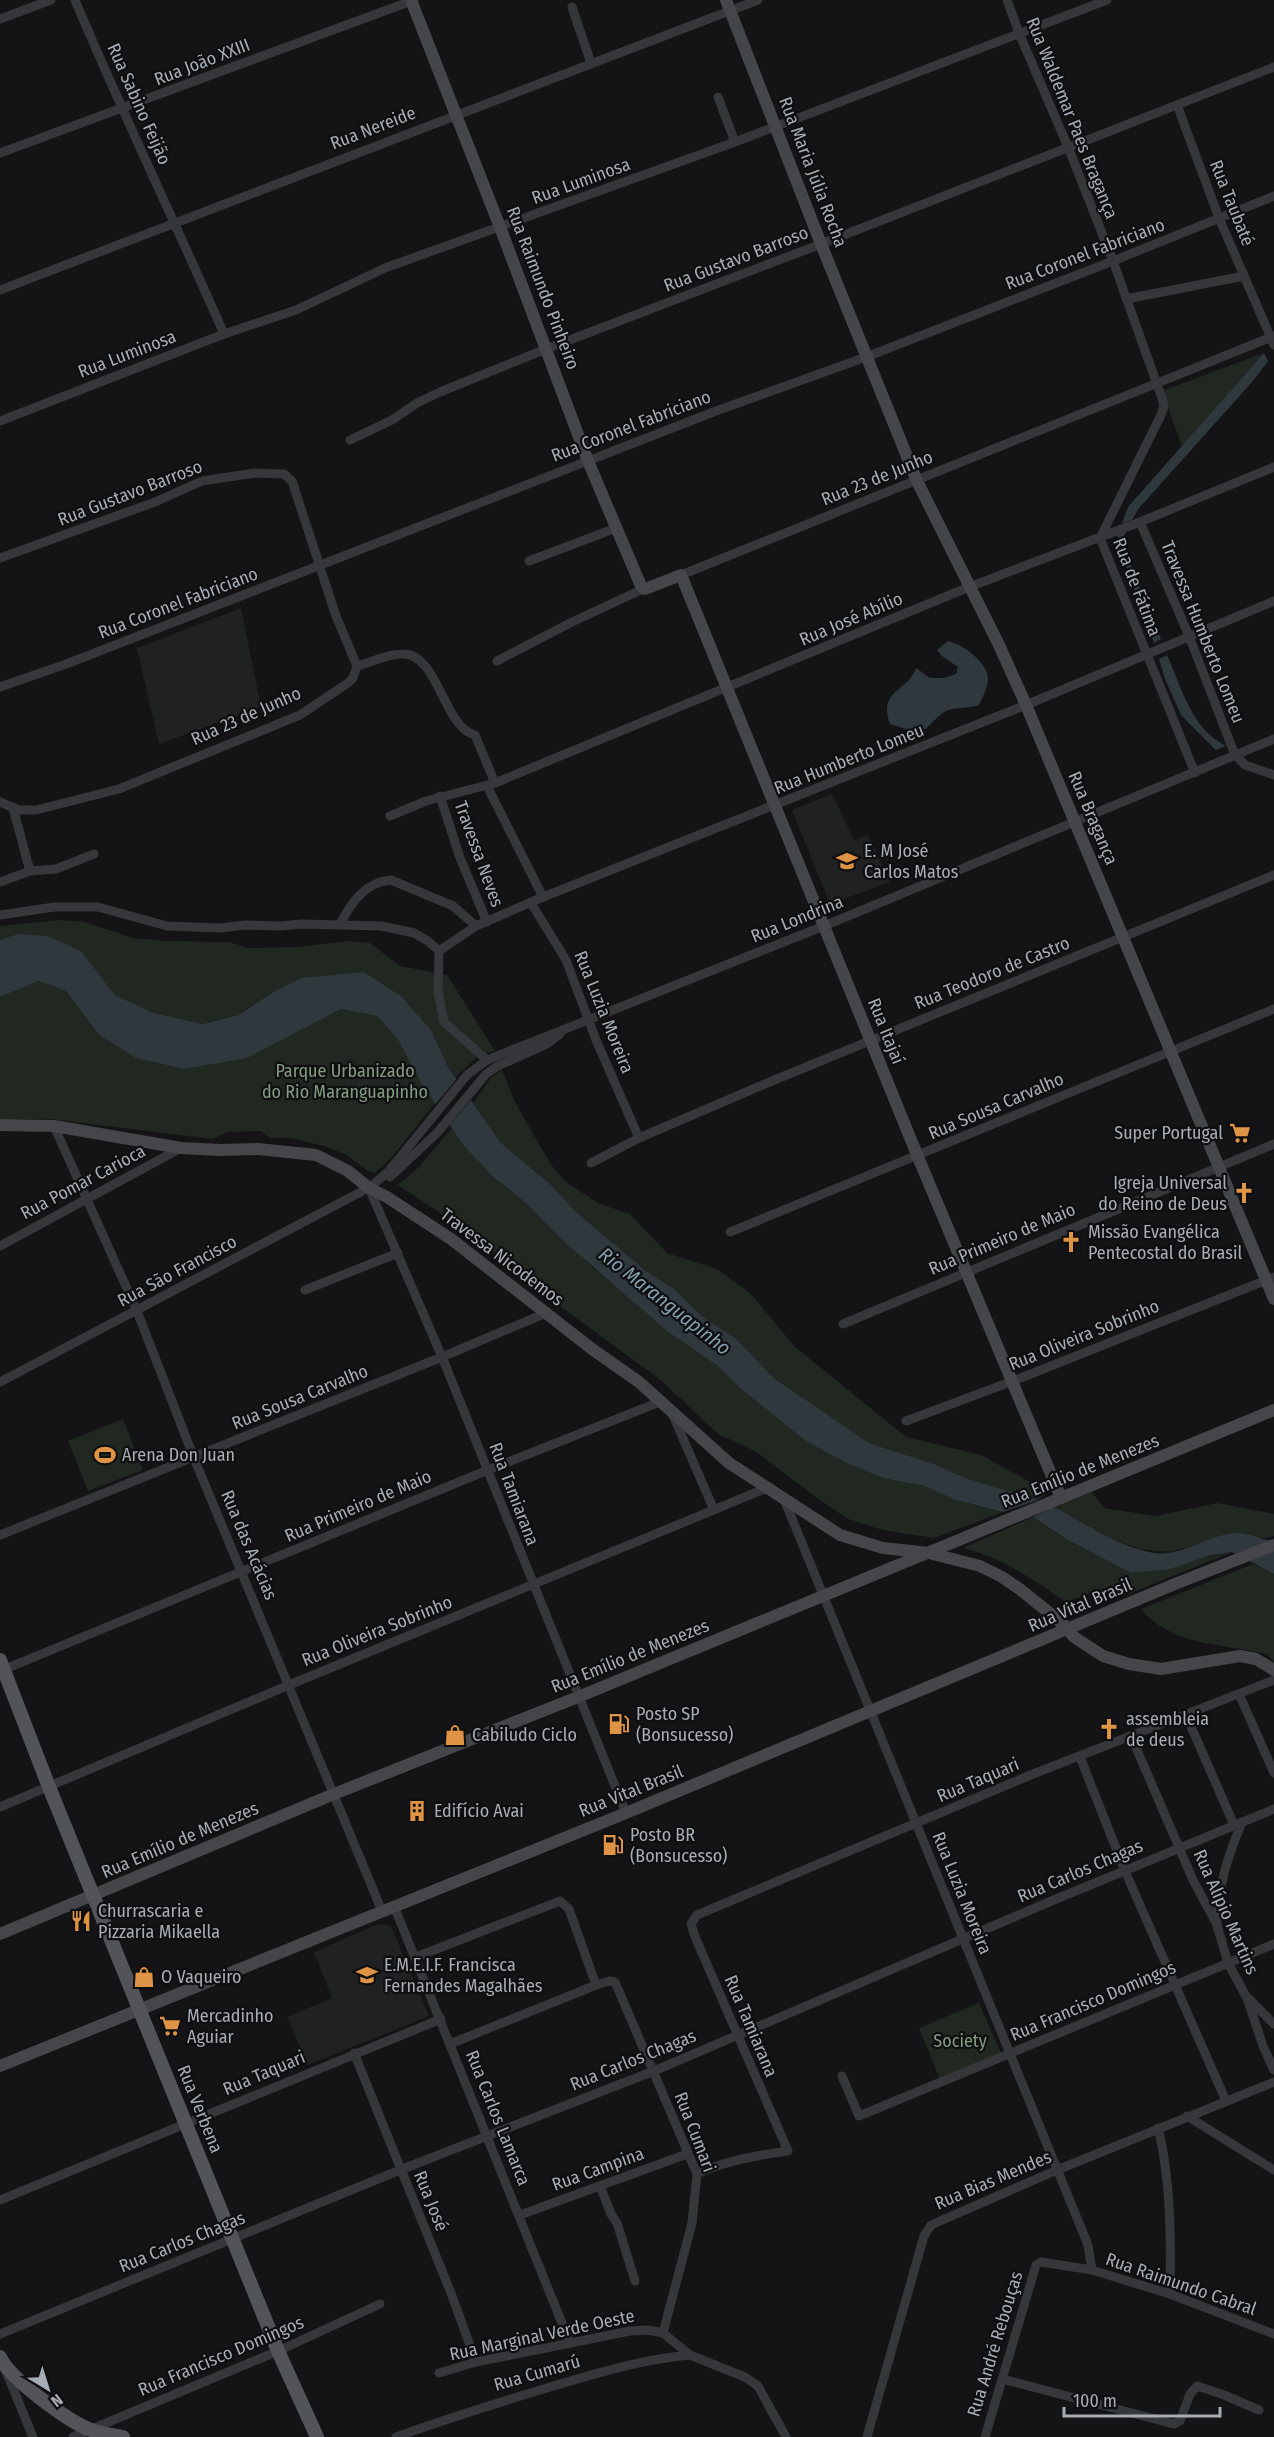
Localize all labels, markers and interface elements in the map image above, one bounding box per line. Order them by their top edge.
street label: Rua Waldemar Paes Bragança [1021,14,1123,222]
street label: Rua João XXIII [151,34,253,90]
street label: Rua Sabino Feijão [102,40,176,168]
street label: Rua Maria Júlia Rocha [774,94,852,251]
street label: Rua Nereide [327,102,419,154]
street label: Rua Luminosa [529,153,633,209]
street label: Rua Taubaté [1205,157,1259,249]
street label: Rua Raimundo Pinheiro [502,203,584,373]
street label: Rua Coronel Fabriciano [1002,213,1168,295]
street label: Rua Gustavo Barroso [661,221,811,297]
street label: Rua Luminosa [75,325,179,383]
street label: Rua Coronel Fabriciano [548,385,714,467]
street label: Rua 23 de Junho [818,446,936,510]
street label: Rua Gustavo Barroso [55,455,205,531]
street label: Rua de Fátima [1108,535,1166,640]
street label: Travessa Humberto Lomeu [1156,538,1250,726]
street label: Rua Coronel Fabriciano [95,562,261,644]
street label: Rua José Abílio [796,587,906,651]
street label: Rua 23 de Junho [188,682,304,750]
street label: Rua Humberto Lomeu [771,719,927,799]
street label: Rua Bragança [1063,768,1123,868]
street label: Travessa Neves [450,798,508,910]
place label: E. M José Carlos Matos [864,840,959,883]
school or university icon: E. M José Carlos Matos [835,849,859,873]
street label: Rua Londrina [748,890,847,947]
street label: Rua Teodoro de Castro [911,932,1073,1014]
street label: Rua Luzia Moreira [569,948,639,1077]
street label: Rua Itajaí [863,995,909,1068]
park label: Parque Urbanizado do Rio Maranguapinho [262,1060,428,1103]
street label: Rua Sousa Carvalho [925,1068,1067,1144]
supermarket icon: Super Portugal [1228,1121,1252,1145]
place label: Super Portugal [1114,1122,1223,1144]
street label: Rua Pomar Carioca [17,1140,149,1224]
place label: Igreja Universal do Reino de Deus [1098,1172,1227,1215]
church icon: Igreja Universal do Reino de Deus [1232,1181,1256,1205]
street label: Rua Primeiro de Maio [925,1198,1079,1280]
street label: Travessa Nicodemos [436,1203,568,1311]
place label: Missão Evangélica Pentecostal do Brasil [1088,1221,1242,1264]
street label: Rua São Francisco [114,1230,240,1312]
church icon: Missão Evangélica Pentecostal do Brasil [1059,1230,1083,1254]
water label: Rio Maranguapinho [594,1242,736,1360]
street label: Rua Oliveira Sobrinho [1006,1295,1162,1375]
street label: Rua Sousa Carvalho [229,1360,371,1434]
street label: Rua Emílio de Menezes [998,1429,1162,1513]
street label: Rua Tamiarana [484,1439,544,1549]
sports icon: Arena Don Juan [93,1443,117,1467]
place label: Arena Don Juan [122,1444,235,1466]
street label: Rua Primeiro de Maio [281,1465,435,1547]
street label: Rua das Acácias [216,1487,282,1603]
street label: Rua Vital Brasil [1025,1573,1135,1637]
street label: Rua Oliveira Sobrinho [299,1591,455,1671]
street label: Rua Emílio de Menezes [548,1614,712,1698]
place label: Posto SP (Bonsucesso) [636,1703,733,1746]
place label: assembleia de deus [1126,1708,1209,1751]
fuel station icon: Posto SP (Bonsucesso) [607,1712,631,1736]
church icon: assembleia de deus [1097,1717,1121,1741]
shop icon: Cabiludo Ciclo [443,1723,467,1747]
place label: Cabiludo Ciclo [472,1724,577,1746]
street label: Rua Taquari [934,1753,1022,1807]
street label: Rua Vital Brasil [576,1760,687,1822]
street label: Rua Emílio de Menezes [98,1797,262,1883]
building icon: Edifício Avai [405,1799,429,1823]
place label: Edifício Avai [434,1800,524,1822]
place label: Posto BR (Bonsucesso) [630,1824,727,1867]
street label: Rua Luzia Moreira [927,1829,997,1958]
fuel station icon: Posto BR (Bonsucesso) [601,1833,625,1857]
street label: Rua Carlos Chagas [1014,1835,1146,1907]
street label: Rua Alípio Martins [1189,1846,1263,1978]
place label: Churrascaria e Pizzaria Mikaella [98,1900,220,1943]
restaurant icon: Churrascaria e Pizzaria Mikaella [69,1909,93,1933]
place label: E.M.E.I.F. Francisca Fernandes Magalhães [384,1954,543,1997]
street label: Rua Francisco Domingos [1007,1956,1179,2046]
school or university icon: E.M.E.I.F. Francisca Fernandes Magalhães [355,1963,379,1987]
shop icon: O Vaqueiro [132,1965,156,1989]
place label: O Vaqueiro [161,1966,242,1988]
street label: Rua Tamiarana [720,1972,782,2080]
place label: Mercadinho Aguiar [187,2005,273,2048]
supermarket icon: Mercadinho Aguiar [158,2014,182,2038]
street label: Rua Carlos Chagas [567,2025,700,2095]
park label: Society [933,2030,987,2052]
street label: Rua Taquari [220,2046,308,2100]
street label: Rua Carlos Lamarca [461,2047,535,2189]
street label: Rua Verbena [172,2062,228,2156]
street label: Rua Cumari [670,2089,720,2175]
street label: Rua Campina [549,2142,647,2196]
street label: Rua Bias Mendes [931,2145,1055,2214]
street label: Rua José [409,2168,453,2235]
street label: Rua Carlos Chagas [116,2207,249,2277]
street label: Rua Raimundo Cabral [1103,2248,1259,2320]
street label: Rua André Rebouças [962,2268,1028,2419]
street label: Rua Marginal Verde Oeste [447,2305,637,2365]
street label: Rua Francisco Domingos [135,2311,307,2401]
street label: Rua Cumarú [491,2350,583,2396]
north arrow [18,2359,78,2419]
scale bar [1064,2380,1220,2418]
text: N [47,2390,67,2411]
text: 100 m [1073,2390,1117,2412]

